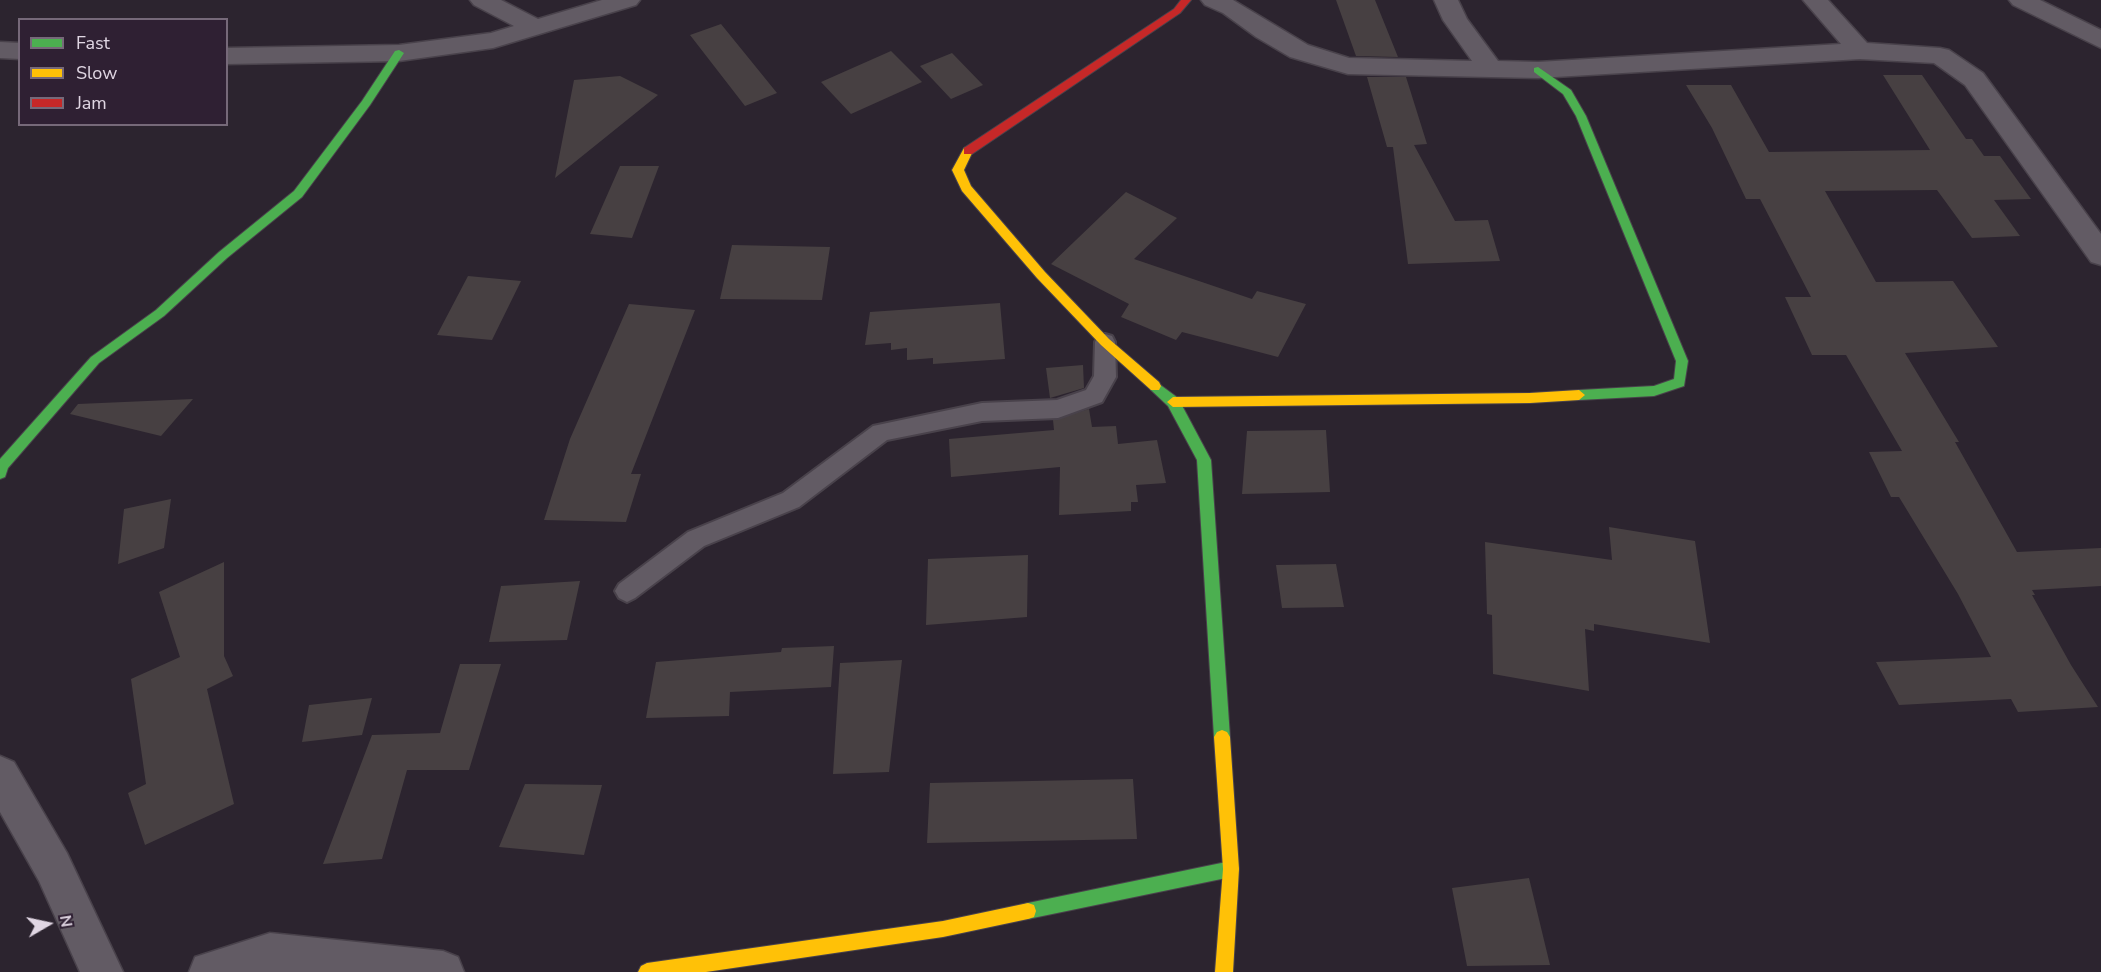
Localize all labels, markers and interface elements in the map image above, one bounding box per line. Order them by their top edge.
legend [18,18,228,126]
text: Fast [76,31,110,55]
text: Slow [76,61,117,85]
text: Jam [76,91,107,115]
north arrow [18,894,78,954]
text: N [54,914,78,929]

